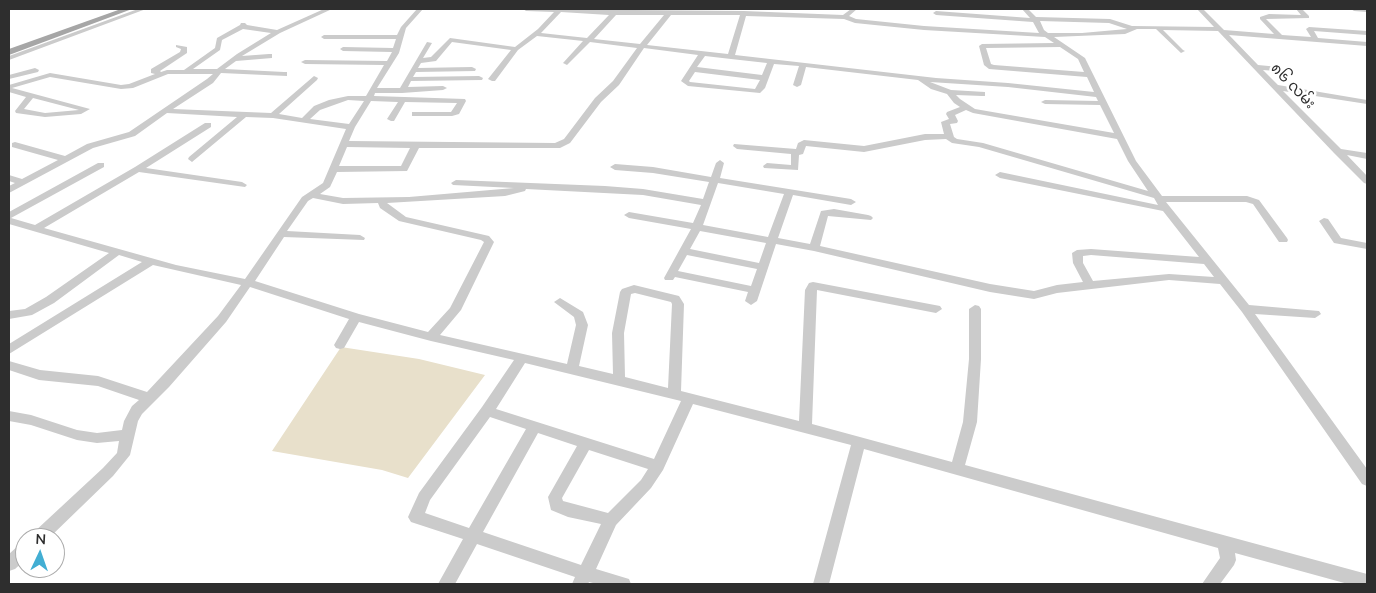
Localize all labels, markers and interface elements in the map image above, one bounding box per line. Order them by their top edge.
street label: ၈၆ လမ်း [1267,59,1319,113]
north arrow [15,528,65,578]
text: N [35,530,46,548]

